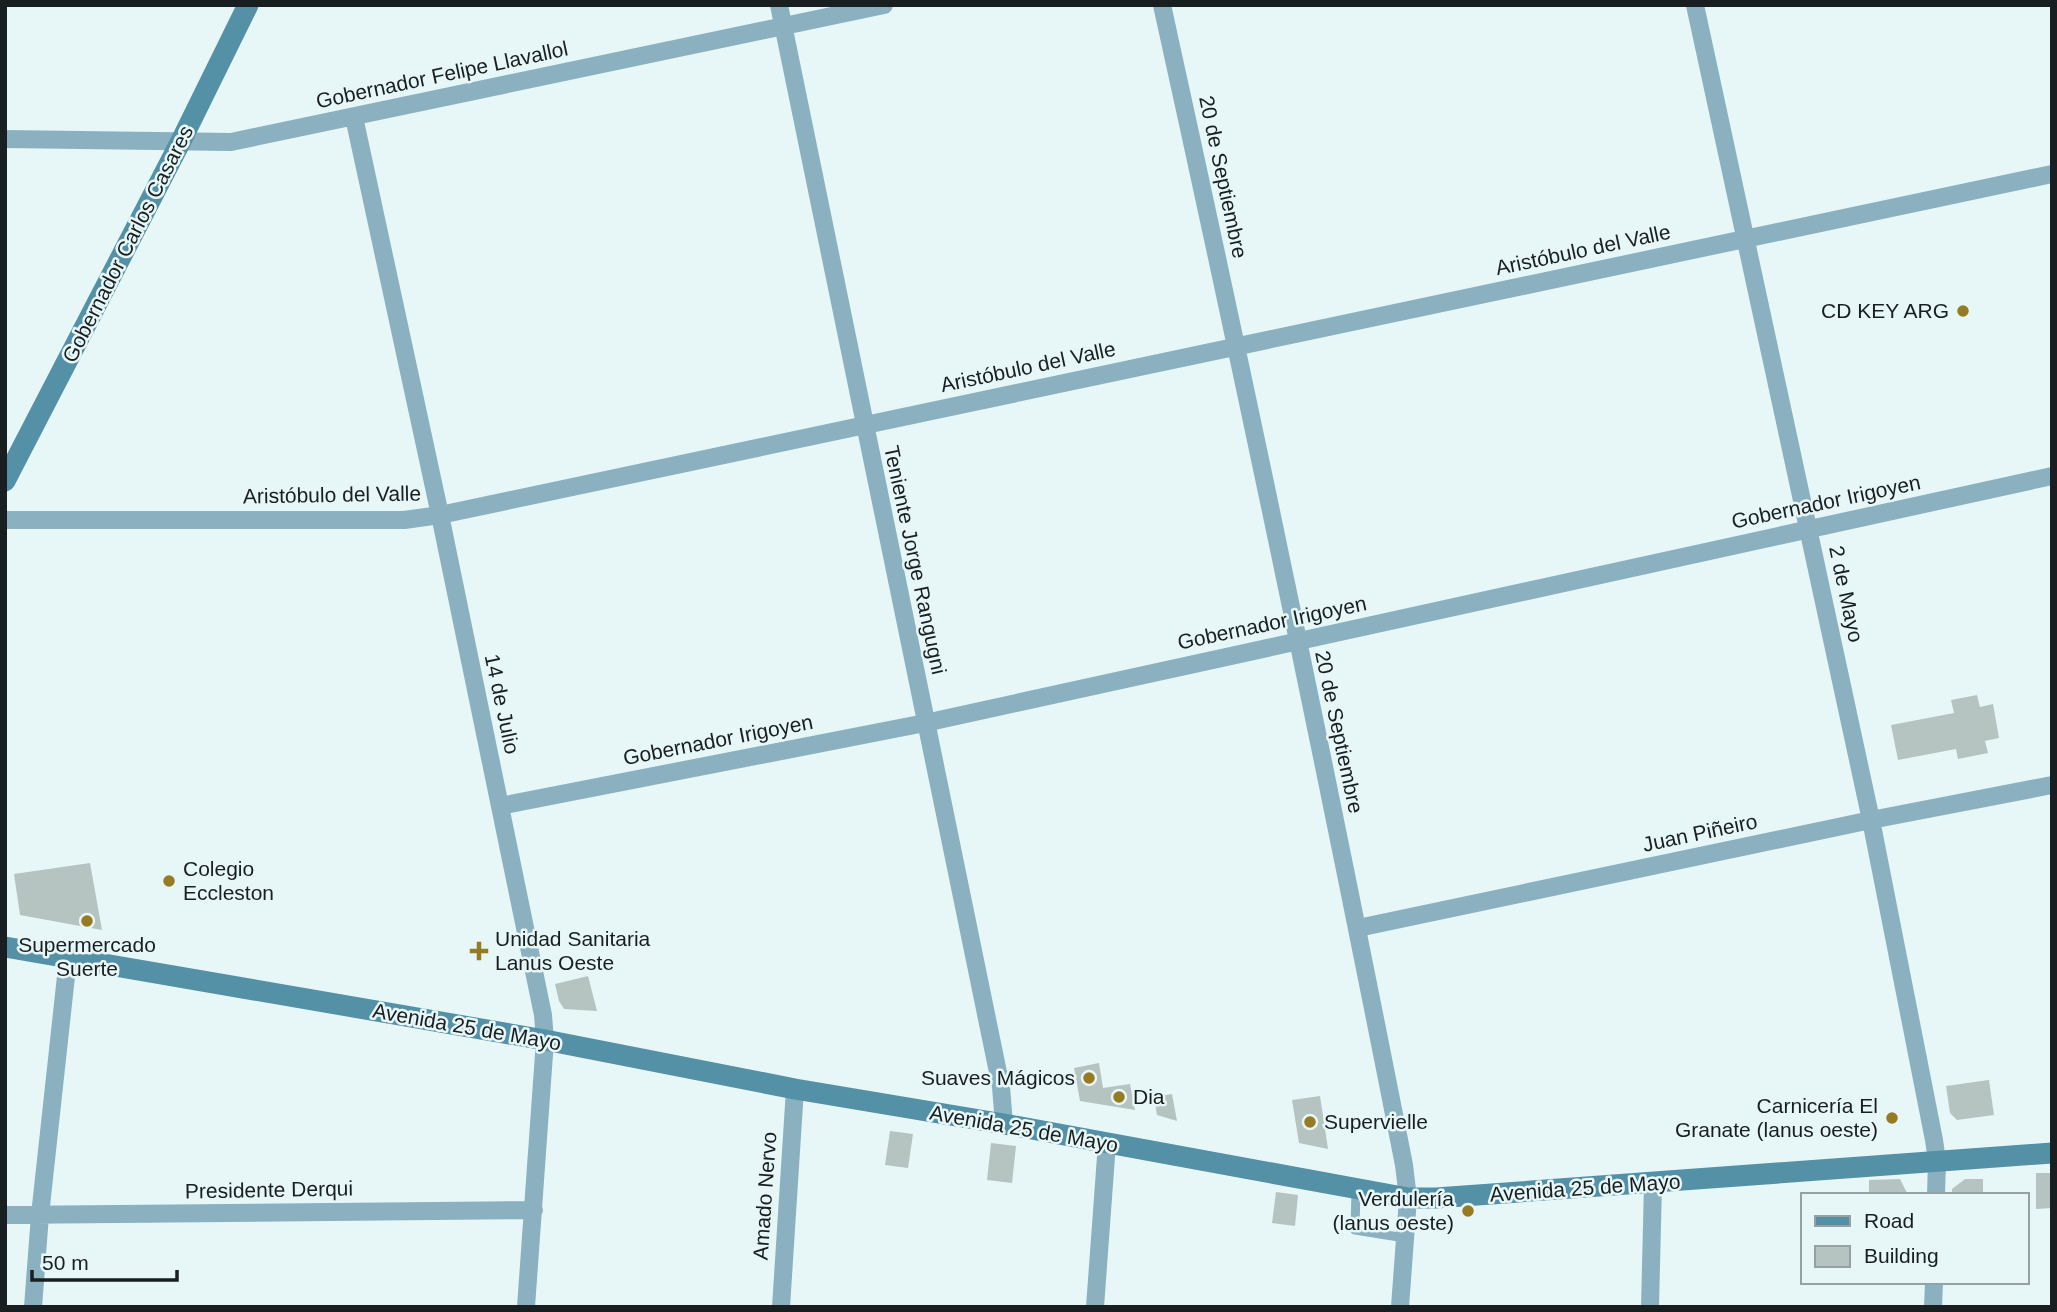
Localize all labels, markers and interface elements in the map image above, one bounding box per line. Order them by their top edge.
street label: Gobernador Felipe Llavallol [314,37,570,112]
street label: 20 de Septiembre [1195,93,1252,260]
street label: Gobernador Carlos Casares [58,122,197,366]
street label: Aristóbulo del Valle [1493,220,1672,279]
place label: CD KEY ARG [1821,299,1949,322]
marker: CD KEY ARG [1955,303,1971,319]
street label: Aristóbulo del Valle [938,337,1117,396]
street label: Teniente Jorge Rangugni [880,443,951,676]
street label: Gobernador Irigoyen [1729,470,1922,533]
street label: Aristóbulo del Valle [243,481,421,508]
street label: 2 de Mayo [1825,544,1868,644]
street label: Gobernador Irigoyen [1175,591,1368,654]
street label: 20 de Septiembre [1311,648,1368,815]
street label: 14 de Julio [481,652,524,756]
street label: Gobernador Irigoyen [621,710,815,769]
street label: Juan Piñeiro [1640,809,1759,856]
place label: Colegio Eccleston [183,857,274,904]
marker: Colegio Eccleston [161,873,177,889]
marker: Supermercado Suerte [79,913,95,929]
place label: Unidad Sanitaria Lanus Oeste [495,927,651,974]
place label: Supermercado Suerte [18,933,156,980]
marker: Unidad Sanitaria Lanus Oeste [469,941,489,961]
street label: Avenida 25 de Mayo [371,999,563,1054]
place label: Suaves Mágicos [921,1066,1075,1089]
marker: Suaves Mágicos [1081,1070,1097,1086]
place label: Dia [1133,1085,1165,1108]
marker: Dia [1111,1089,1127,1105]
place label: Carnicería El Granate (lanus oeste) [1675,1094,1878,1141]
street label: Avenida 25 de Mayo [928,1101,1120,1156]
place label: Supervielle [1324,1110,1428,1133]
marker: Carnicería El Granate (lanus oeste) [1884,1110,1900,1126]
marker: Supervielle [1302,1114,1318,1130]
street label: Amado Nervo [749,1131,780,1261]
street label: Avenida 25 de Mayo [1489,1169,1681,1206]
street label: Presidente Derqui [185,1177,353,1202]
place label: Verdulería (lanus oeste) [1333,1187,1454,1234]
legend [1801,1193,2029,1284]
marker: Verdulería (lanus oeste) [1460,1203,1476,1219]
text: Road [1864,1209,1914,1232]
scale bar [32,1238,177,1282]
text: Building [1864,1244,1939,1267]
text: 50 m [42,1251,89,1274]

